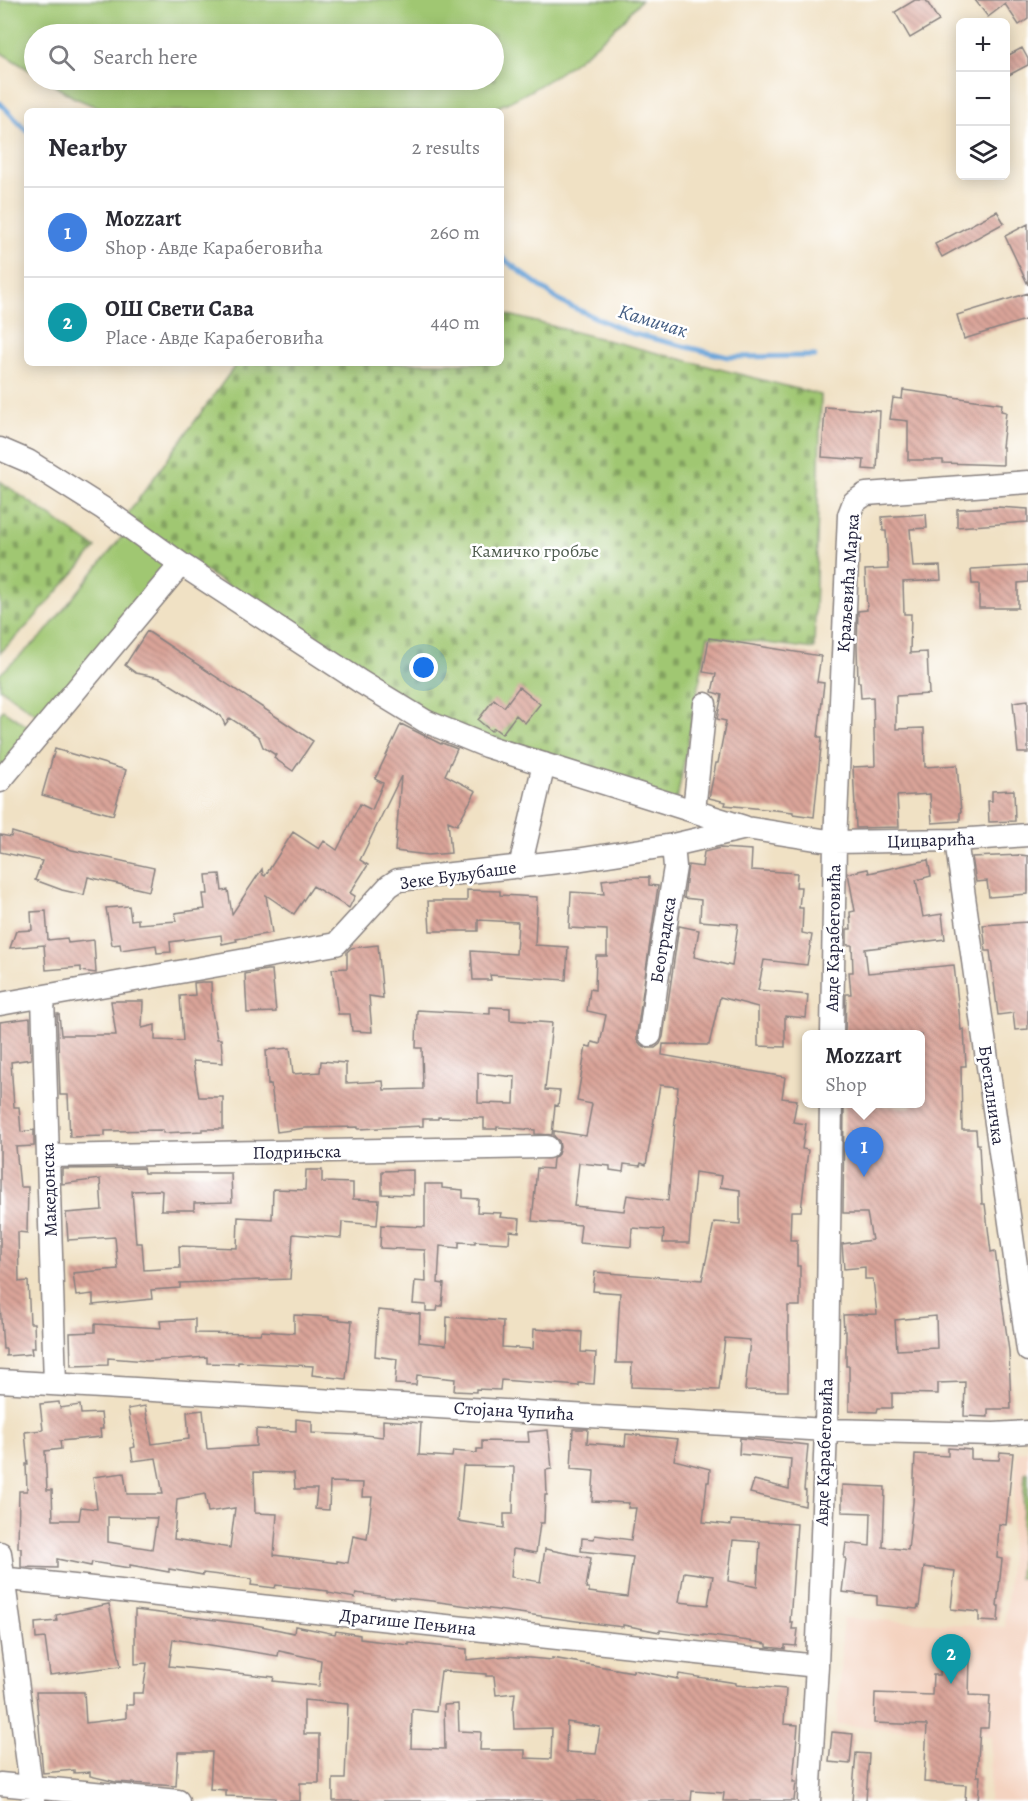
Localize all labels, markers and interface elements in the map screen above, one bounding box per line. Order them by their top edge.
map controls [956,18,1010,180]
button: + [956,18,1010,72]
search box [24,24,504,90]
icon: search [45,41,78,74]
text: Search here [93,42,198,72]
button: − [956,72,1010,126]
button: layers [956,126,1010,180]
text: Nearby [48,130,127,165]
text: 2 results [412,134,480,161]
text: Mozzart [105,204,182,234]
text: 1 [64,219,71,246]
text: 260 m [430,219,480,246]
text: Shop · Авде Карабеговића [105,234,323,261]
text: ОШ Свети Сава [105,294,254,324]
water label: Камичак [615,298,691,344]
text: 2 [63,309,72,336]
text: 440 m [431,309,480,336]
text: Place · Авде Карабеговића [105,324,324,351]
street label: Краљевића Марка [831,512,865,653]
park label: Камичко гробље [471,539,599,563]
your location [409,653,438,682]
street label: Цицварића [887,826,976,854]
street label: Зеке Буљубаше [398,855,518,895]
street label: Авде Карабеговића [820,863,846,1013]
street label: Београдска [644,894,682,985]
popup [802,1030,925,1108]
text: Mozzart [825,1041,902,1071]
street label: Брегалничка [973,1044,1011,1147]
text: Shop [825,1071,867,1098]
pin: 1 [844,1128,884,1177]
street label: Подрињска [252,1139,342,1165]
street label: Македонска [35,1142,63,1237]
street label: Авде Карабеговића [809,1377,839,1527]
street label: Стојана Чупића [453,1396,576,1426]
street label: Драгише Пењина [339,1603,478,1641]
pin: 2 [932,1634,970,1684]

